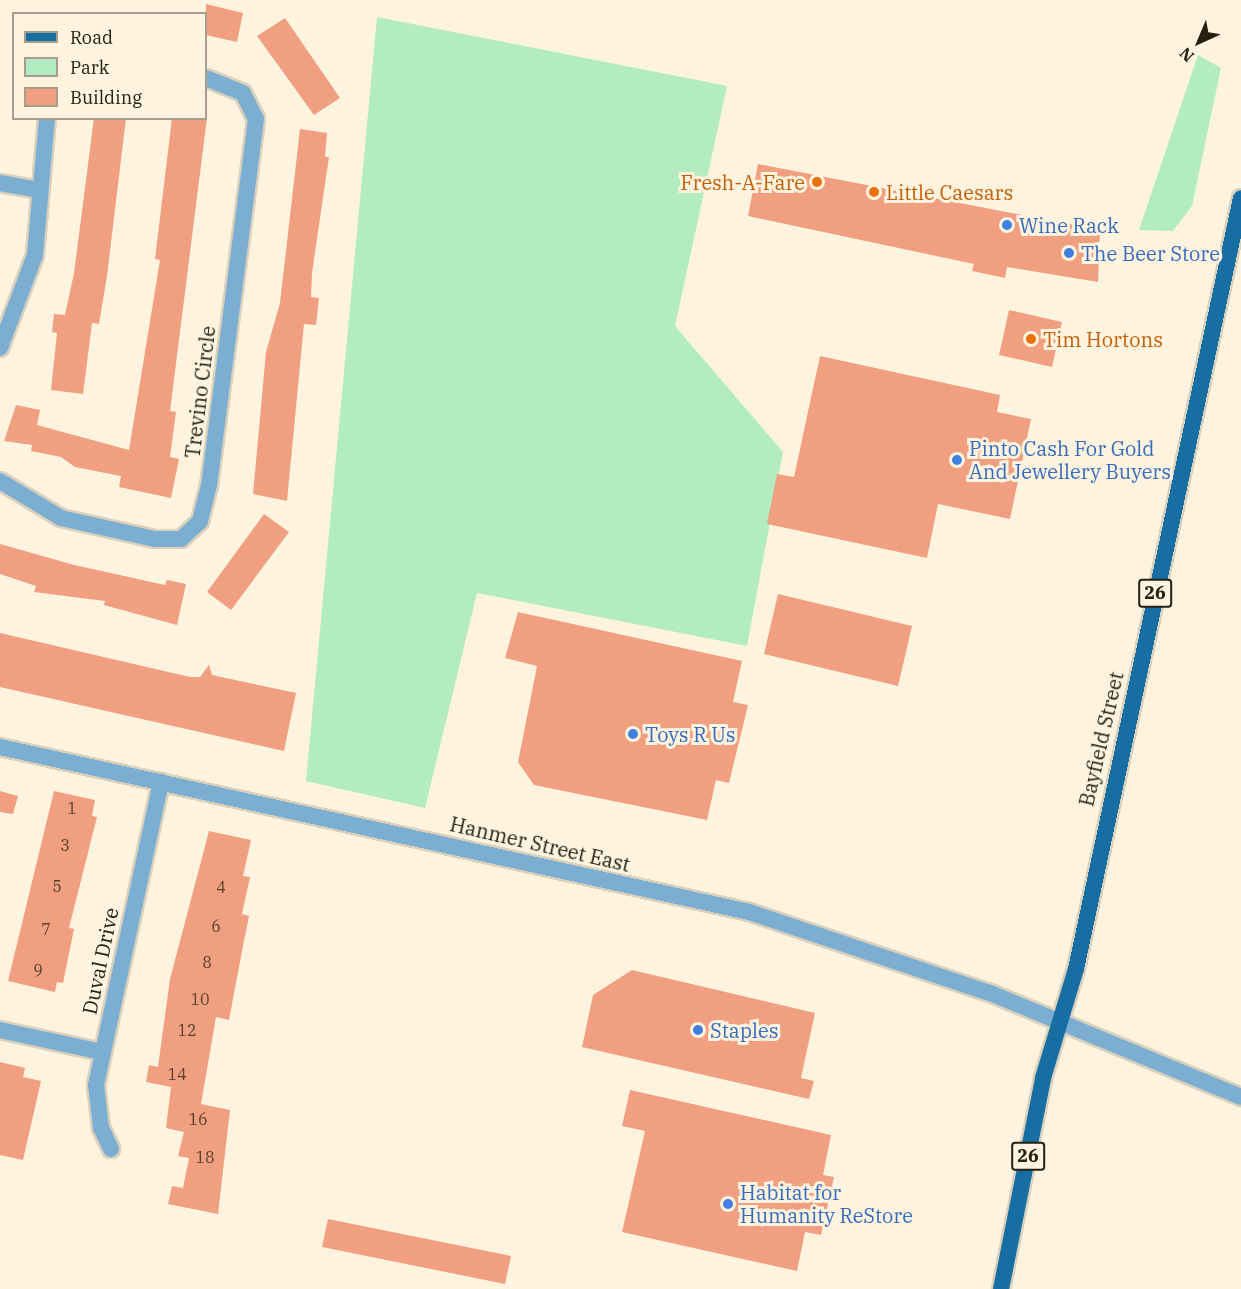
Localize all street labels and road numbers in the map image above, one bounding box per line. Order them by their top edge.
street label: Trevino Circle [180,324,220,460]
road number: 26 [1137,578,1173,608]
street label: Bayfield Street [1074,669,1128,809]
street label: Hanmer Street East [448,812,632,876]
street label: Duval Drive [77,905,123,1017]
road number: 26 [1010,1141,1046,1171]

